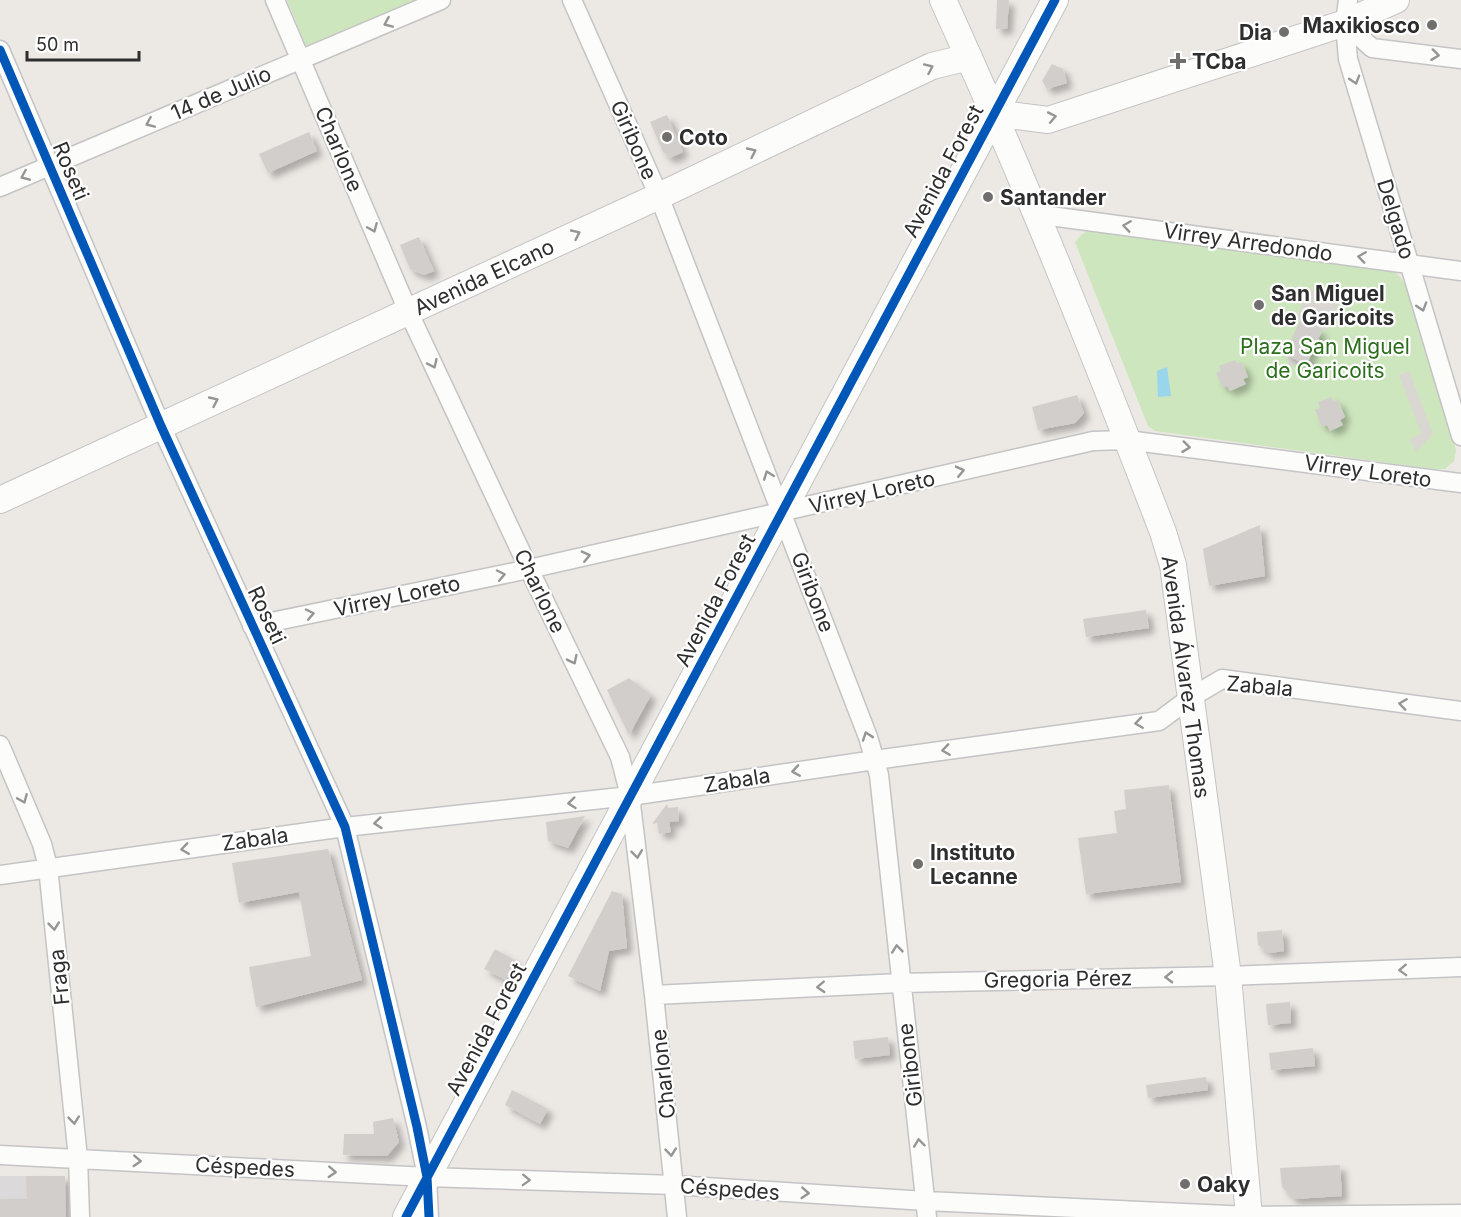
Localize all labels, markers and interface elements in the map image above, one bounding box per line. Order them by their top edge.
place label: Maxikiosco [1303,13,1420,38]
one-way arrow [383,16,394,28]
marker: Maxikiosco [1425,18,1439,32]
place label: Dia [1239,20,1272,45]
scale bar [27,24,140,62]
marker: Dia [1277,25,1291,39]
text: 50 m [36,34,79,55]
place label: TCba [1192,49,1247,74]
one-way arrow [1430,49,1439,61]
marker: TCba [1169,52,1187,70]
street label: 14 de Julio [167,61,275,125]
one-way arrow [922,63,933,75]
one-way arrow [1348,74,1360,85]
street label: Giribone [605,96,663,184]
street label: Avenida Forest [898,100,989,242]
street label: Charlone [310,103,368,195]
one-way arrow [1047,111,1057,124]
one-way arrow [145,116,156,128]
place label: Coto [679,125,728,150]
marker: Coto [660,130,674,144]
street label: Roseti [48,138,94,204]
one-way arrow [746,147,757,159]
one-way arrow [20,169,31,181]
street label: Delgado [1372,176,1420,262]
place label: Santander [1000,185,1107,210]
marker: Santander [981,190,995,204]
street label: Virrey Arredondo [1162,218,1334,266]
one-way arrow [1122,220,1131,232]
one-way arrow [366,221,378,232]
one-way arrow [569,230,580,242]
street label: Avenida Elcano [410,234,558,320]
one-way arrow [1357,251,1366,263]
place label: San Miguel de Garicoits [1271,281,1394,330]
marker: San Miguel de Garicoits [1252,298,1266,312]
one-way arrow [1415,301,1427,312]
park label: Plaza San Miguel de Garicoits [1240,334,1410,383]
one-way arrow [426,358,438,369]
one-way arrow [208,397,219,409]
one-way arrow [1181,440,1190,453]
street label: Virrey Loreto [1303,450,1433,492]
street label: Virrey Loreto [807,465,937,519]
one-way arrow [955,466,965,479]
one-way arrow [763,470,775,481]
street label: Avenida Forest [670,529,761,671]
street label: Charlone [509,545,571,637]
street label: Giribone [786,548,840,636]
one-way arrow [581,551,591,564]
street label: Avenida Álvarez Thomas [1157,554,1216,800]
one-way arrow [495,569,505,582]
street label: Virrey Loreto [332,570,462,622]
street label: Roseti [243,582,291,648]
one-way arrow [304,609,314,622]
one-way arrow [566,653,577,664]
street label: Zabala [1226,671,1294,701]
one-way arrow [1398,698,1408,710]
one-way arrow [1135,717,1144,729]
one-way arrow [862,731,875,742]
one-way arrow [941,743,951,756]
street label: Zabala [702,762,772,798]
one-way arrow [792,765,801,777]
one-way arrow [16,793,28,804]
one-way arrow [568,796,577,808]
one-way arrow [374,817,383,829]
street label: Zabala [220,822,290,856]
place label: Instituto Lecanne [930,840,1018,889]
one-way arrow [180,842,190,854]
one-way arrow [631,850,643,859]
marker: Instituto Lecanne [911,857,925,871]
one-way arrow [47,921,60,930]
one-way arrow [891,945,904,954]
street label: Fraga [44,948,74,1006]
street label: Avenida Forest [441,958,532,1100]
one-way arrow [1398,963,1407,976]
street label: Gregoria Pérez [983,965,1133,993]
one-way arrow [1165,971,1174,983]
one-way arrow [816,980,825,993]
street label: Giribone [892,1022,928,1108]
street label: Charlone [646,1028,680,1120]
one-way arrow [67,1115,80,1124]
one-way arrow [913,1138,926,1147]
one-way arrow [664,1148,677,1157]
street label: Céspedes [194,1152,296,1182]
one-way arrow [132,1155,141,1168]
one-way arrow [327,1165,336,1178]
place label: Oaky [1197,1172,1251,1197]
street label: Céspedes [679,1173,781,1205]
one-way arrow [522,1174,531,1187]
marker: Oaky [1178,1177,1192,1191]
one-way arrow [800,1187,809,1200]

